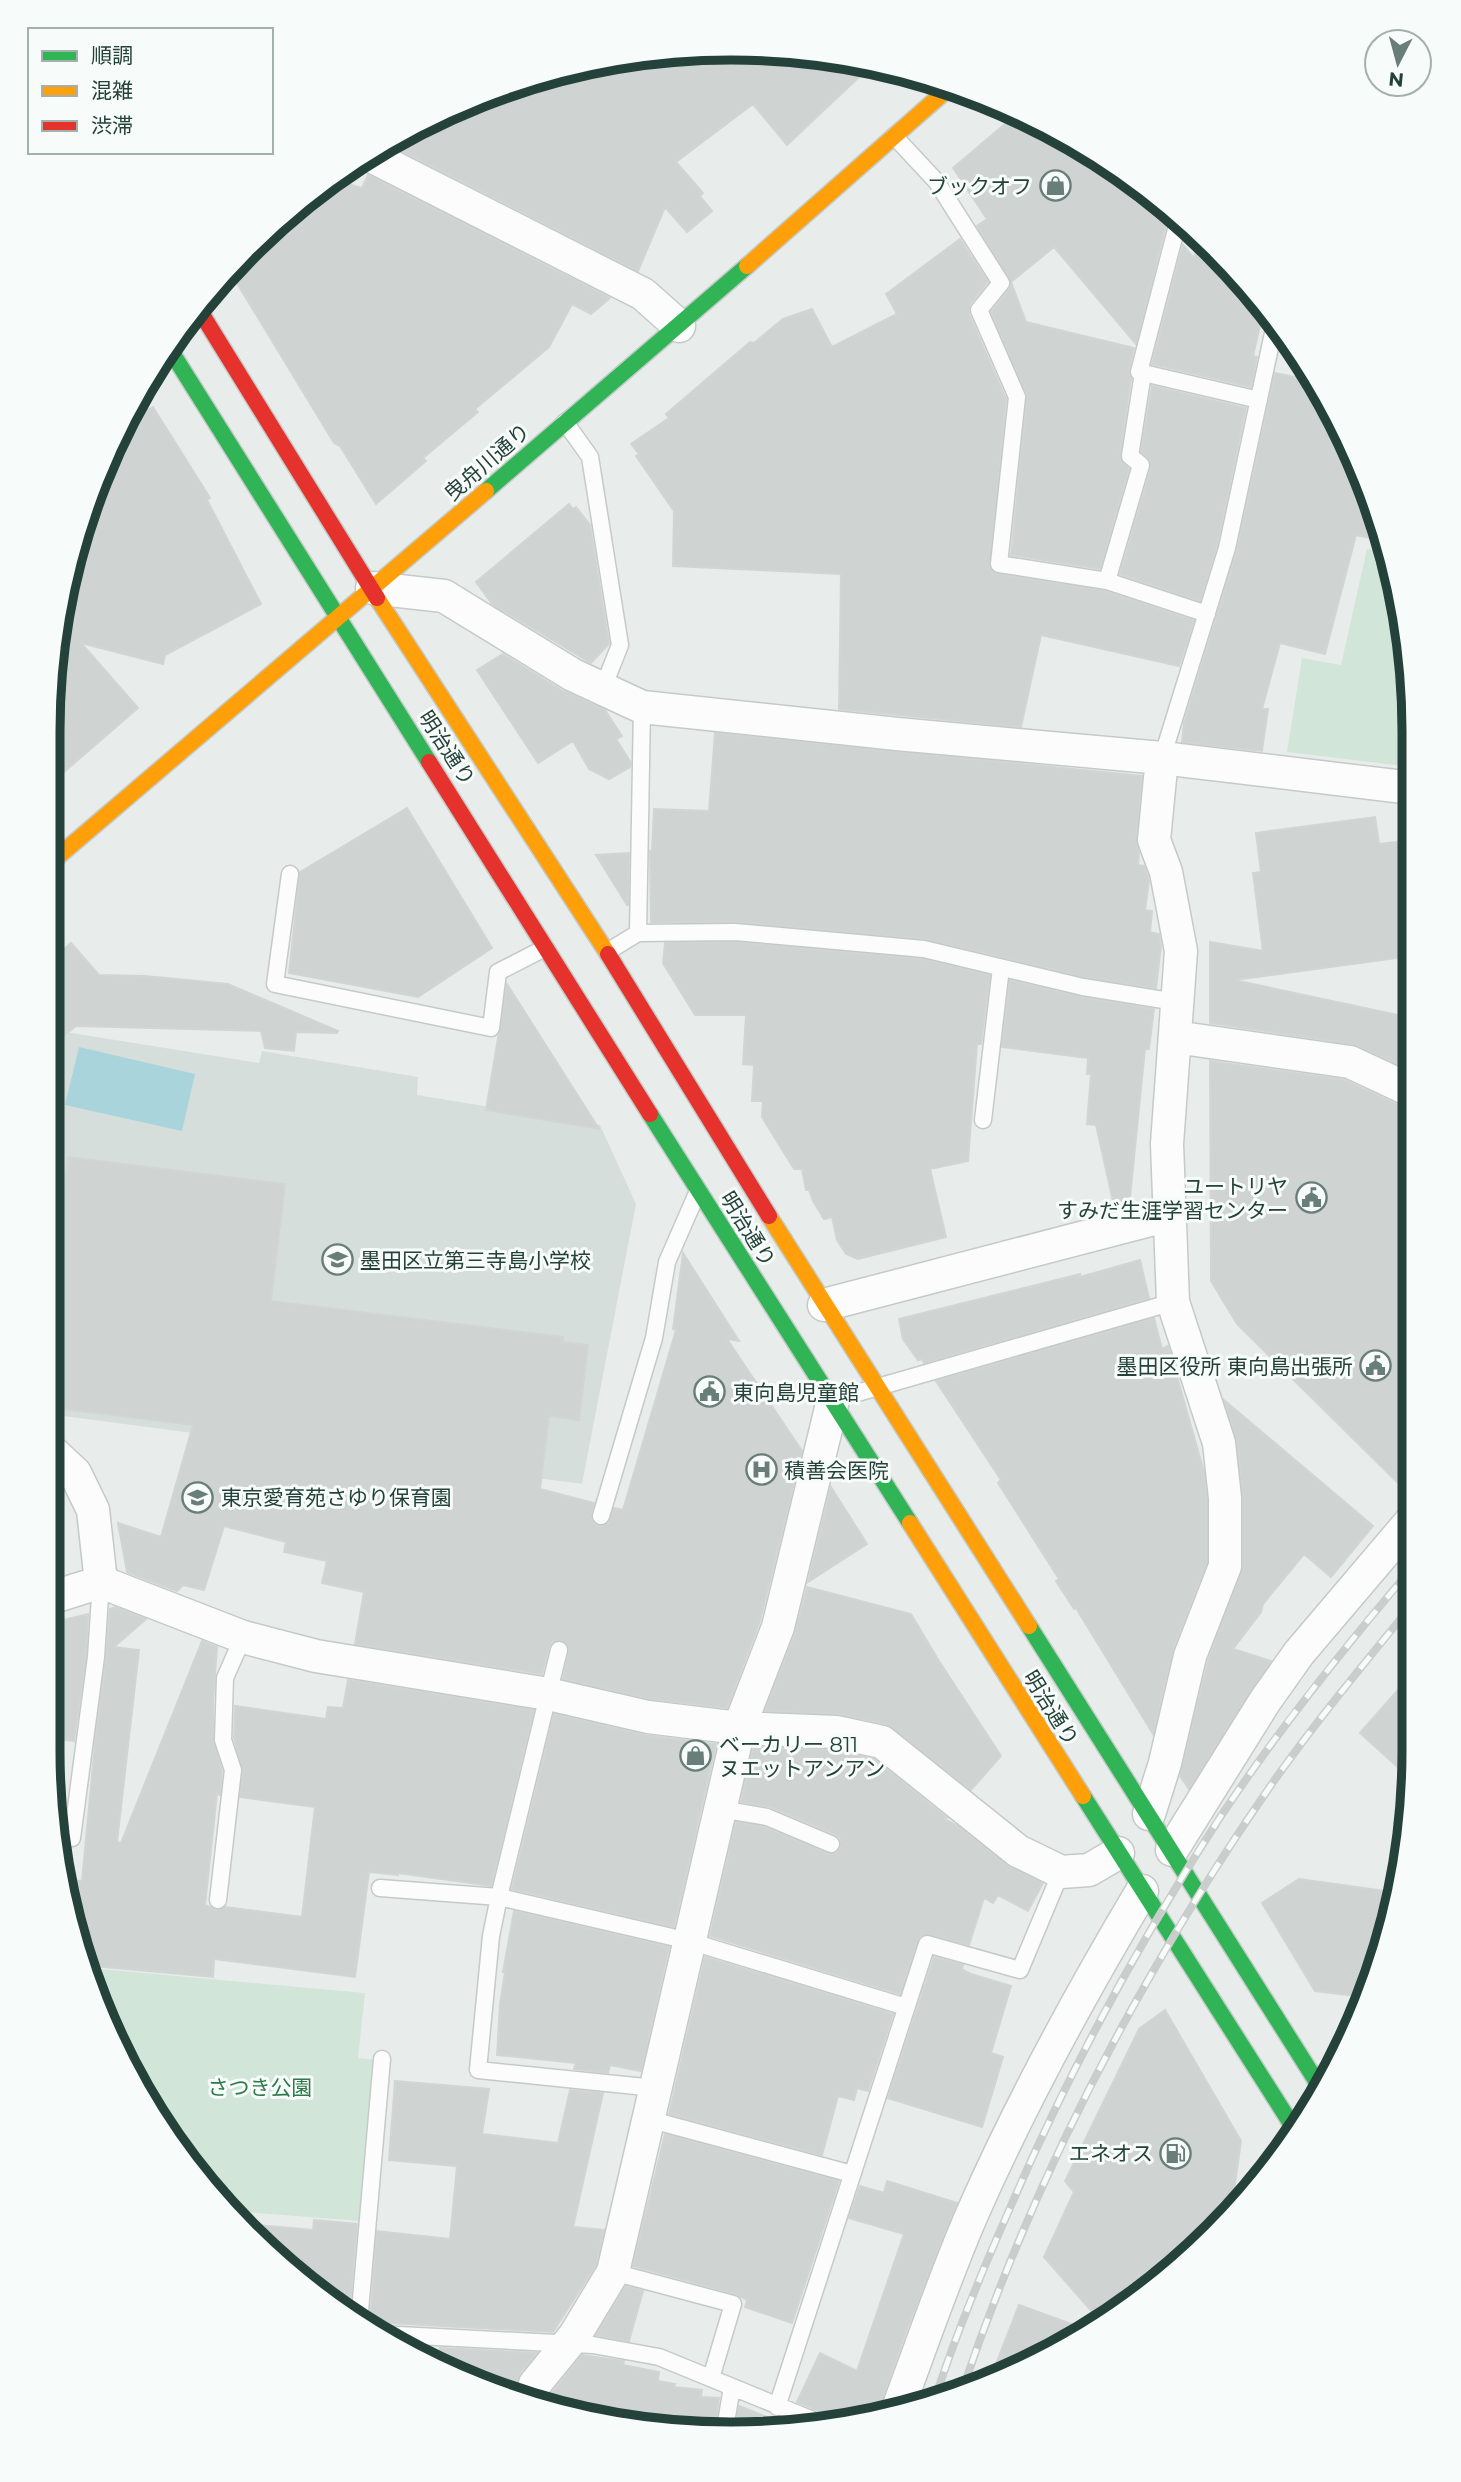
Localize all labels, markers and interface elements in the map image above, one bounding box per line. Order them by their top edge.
legend [28,28,273,154]
north arrow [1363,28,1433,98]
text: 順調 [91,43,133,68]
text: N [1387,67,1405,92]
text: 混雑 [91,78,133,103]
text: 渋滞 [91,113,133,138]
shop icon: ブックオフ [1038,169,1072,203]
place label: ブックオフ [927,174,1032,199]
street label: 曳舟川通り [439,418,535,506]
street label: 明治通り [414,706,480,790]
place label: ユートリヤ すみだ生涯学習センター [1057,1174,1288,1223]
public building icon: ユートリヤ すみだ生涯学習センター [1294,1181,1328,1215]
street label: 明治通り [715,1187,781,1271]
school or university icon: 墨田区立第三寺島小学校 [320,1243,354,1277]
place label: 墨田区立第三寺島小学校 [360,1248,591,1273]
public building icon: 墨田区役所 東向島出張所 [1359,1349,1393,1383]
place label: 墨田区役所 東向島出張所 [1116,1354,1353,1379]
public building icon: 東向島児童館 [693,1375,727,1409]
place label: 東向島児童館 [733,1380,859,1405]
hospital icon: 積善会医院 [744,1453,778,1487]
place label: 積善会医院 [784,1458,889,1483]
school or university icon: 東京愛育苑さゆり保育園 [181,1480,215,1514]
place label: 東京愛育苑さゆり保育園 [221,1485,452,1510]
street label: 明治通り [1018,1666,1084,1750]
place label: ベーカリー 811 ヌエットアンアン [719,1732,885,1781]
shop icon: ベーカリー 811 ヌエットアンアン [679,1739,713,1773]
park label: さつき公園 [208,2075,313,2100]
fuel station icon: エネオス [1159,2136,1193,2170]
place label: エネオス [1069,2141,1153,2166]

